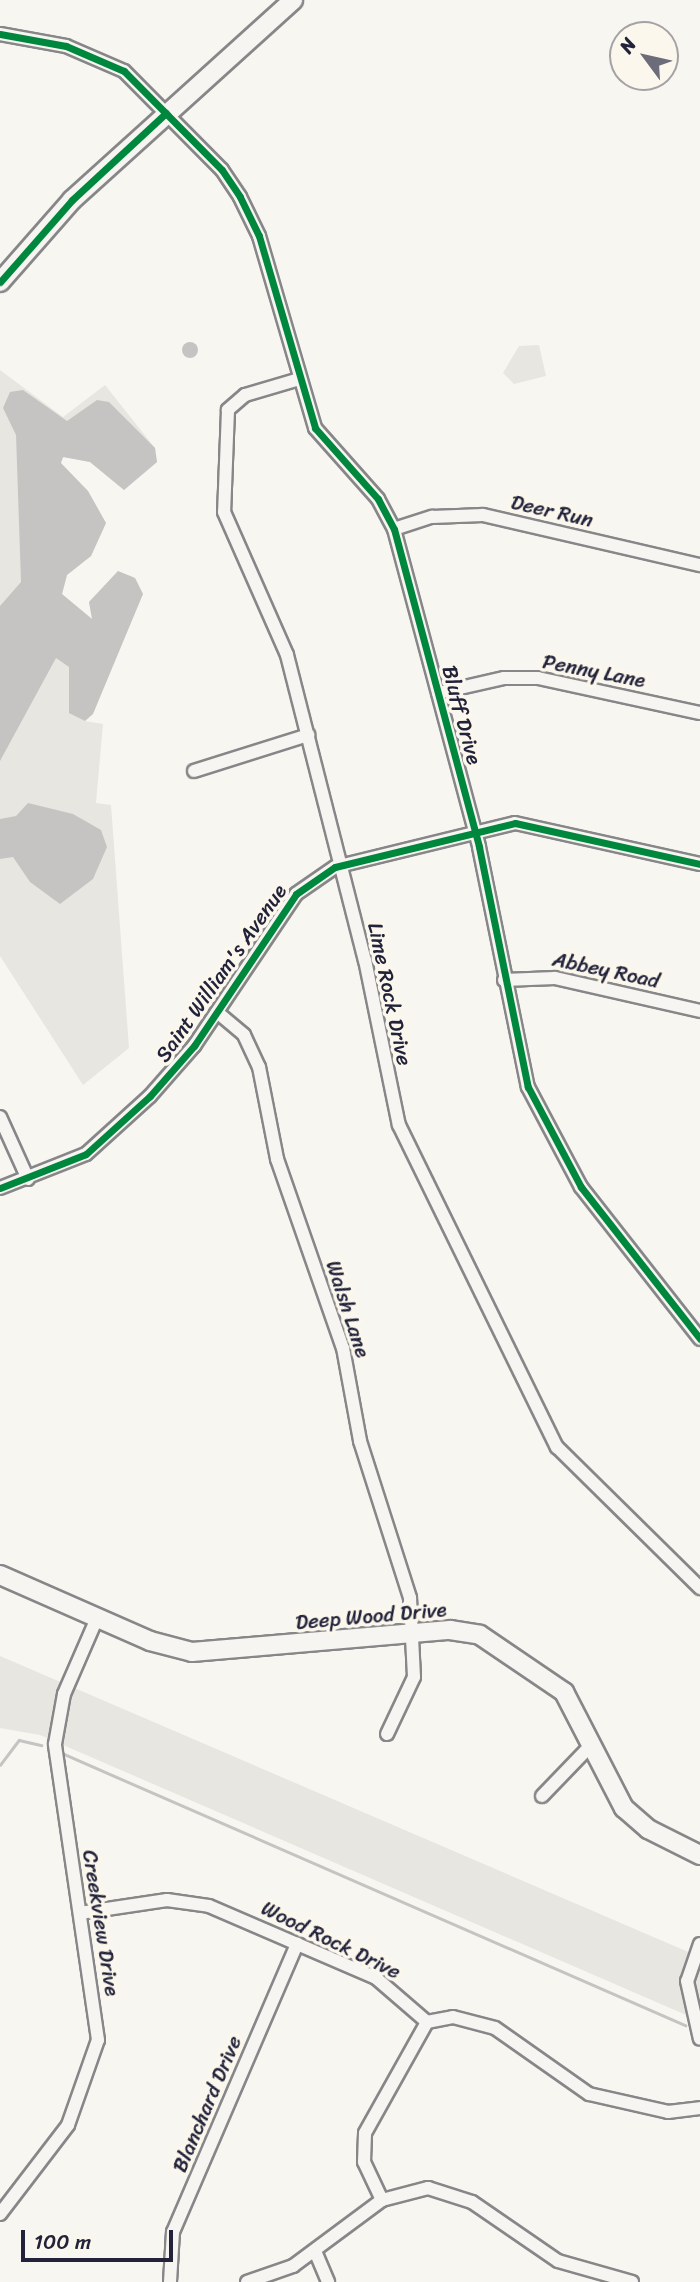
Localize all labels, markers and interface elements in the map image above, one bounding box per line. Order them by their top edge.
north arrow [609,21,679,91]
text: N [610,31,645,60]
street label: Deer Run [508,489,596,533]
street label: Penny Lane [540,649,648,693]
street label: Bluff Drive [437,662,487,768]
street label: Saint William's Avenue [150,879,292,1067]
street label: Lime Rock Drive [363,920,417,1068]
street label: Abbey Road [550,946,662,994]
street label: Walsh Lane [320,1257,376,1361]
street label: Deep Wood Drive [294,1597,448,1635]
street label: Creekview Drive [77,1848,125,1998]
street label: Wood Rock Drive [257,1895,405,1985]
street label: Blanchard Drive [167,2032,247,2176]
scale bar [24,2216,177,2260]
text: 100 m [34,2223,91,2261]

